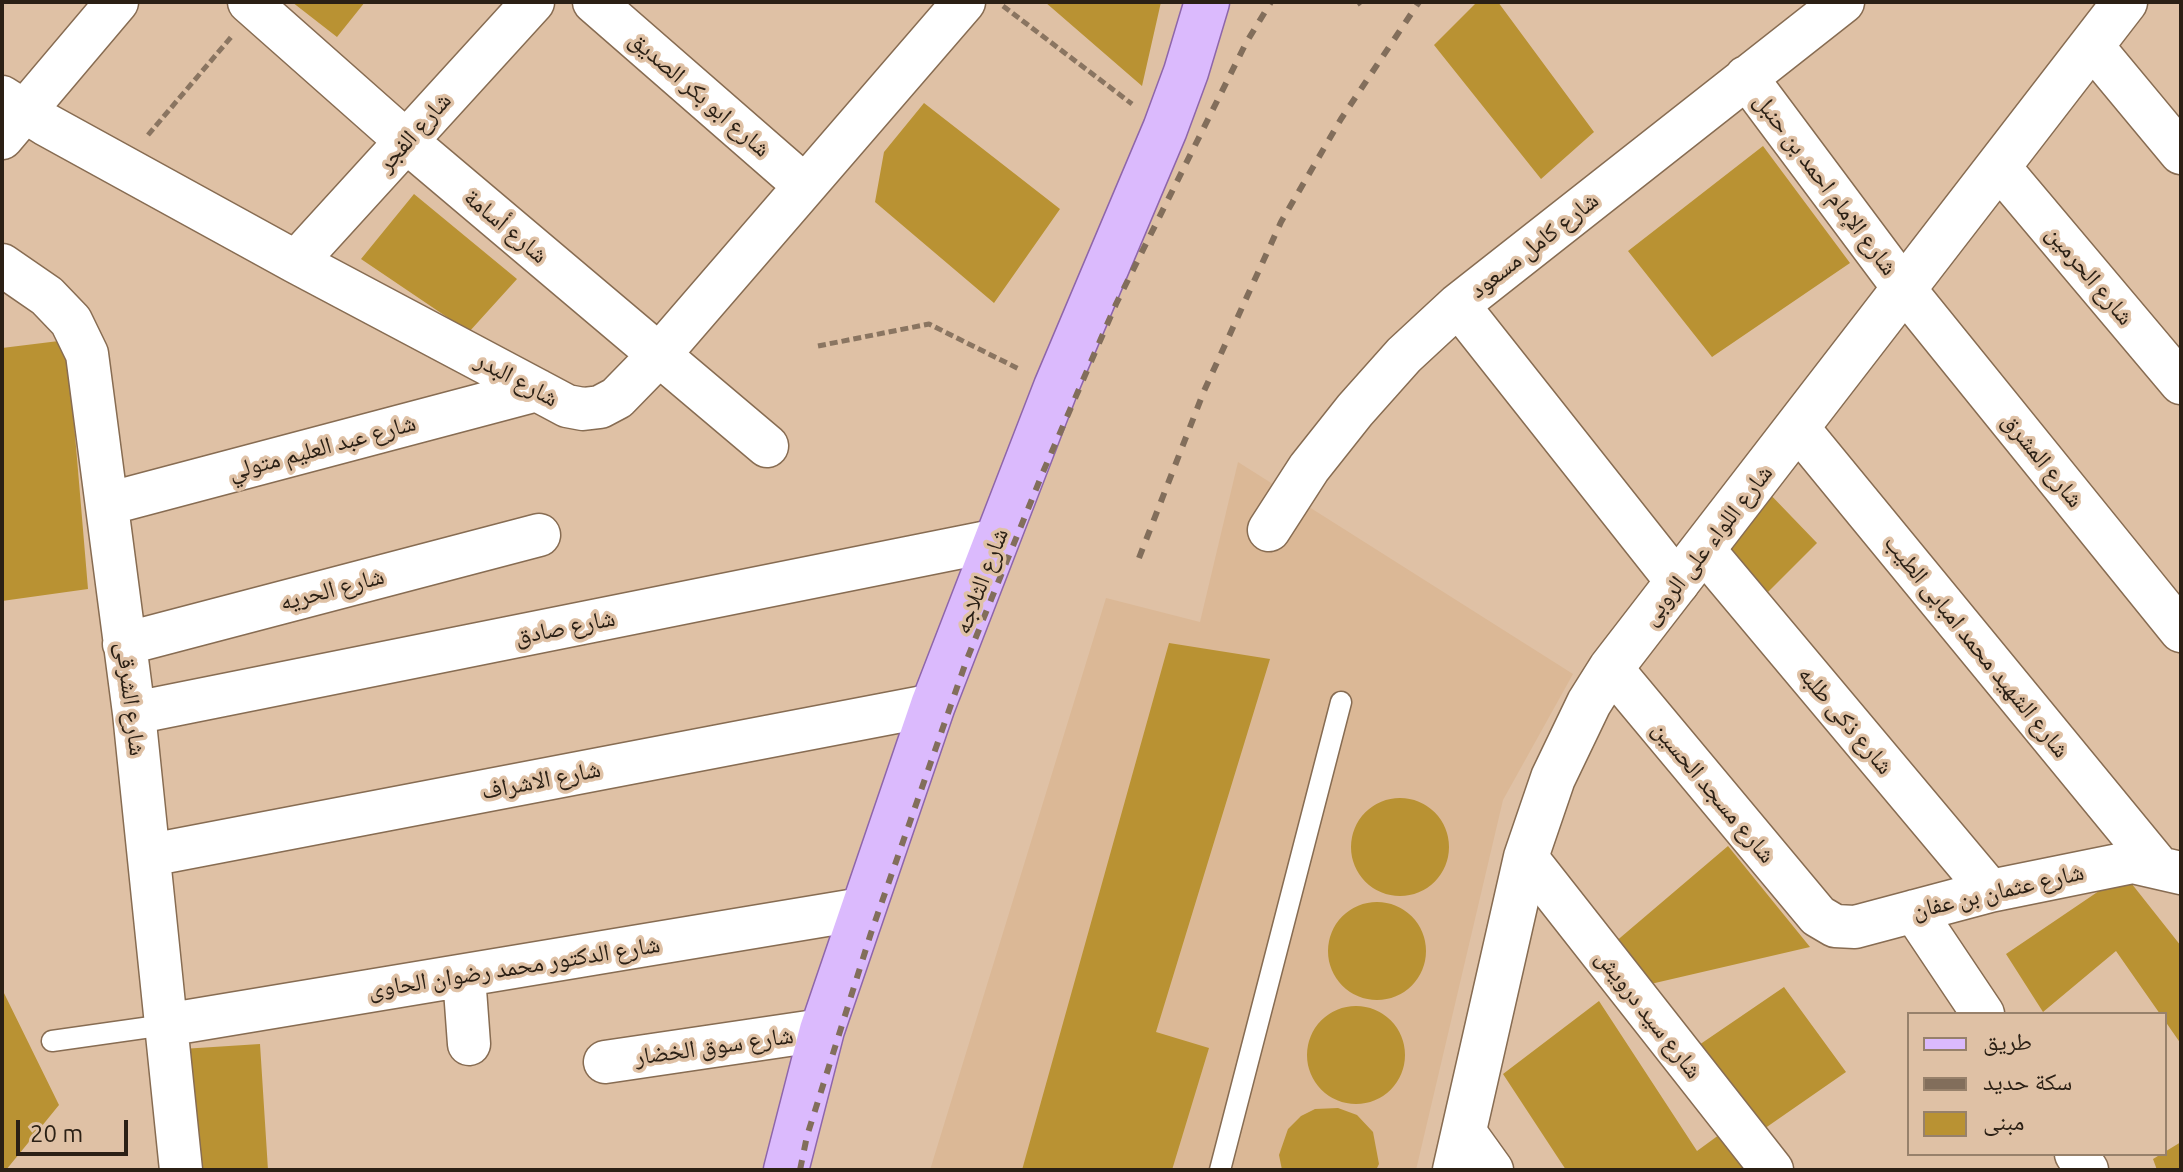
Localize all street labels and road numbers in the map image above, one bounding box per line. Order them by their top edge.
street label: شارع ابو بكر الصديق [624,25,776,163]
street label: شارع الفجر [371,86,457,178]
street label: شارع الإمام احمد بن حنبل [1748,87,1904,281]
street label: شارع أسامة [458,183,554,269]
street label: شارع كامل مسعود [1464,186,1604,304]
street label: شارع الحرمين [2040,219,2140,331]
street label: شارع البدر [471,345,563,413]
street label: شارع المشرق [1996,407,2090,513]
street label: شارع عبد العليم متولي [225,408,419,486]
street label: شارع اللواء على الروبى [1635,459,1779,631]
street label: شارع الثلاجه [948,524,1014,638]
street label: شارع الشهيد محمد امبابى الطيب [1878,529,2076,763]
street label: شارع الحريه [277,561,387,617]
street label: شارع صادق [512,603,618,651]
street label: شارع الشرقى [110,641,152,757]
street label: شارع ذكى طلبه [1792,660,1900,780]
street label: شارع مسجد الحسين [1646,715,1782,869]
street label: شارع الاشراف [479,754,603,806]
street label: شارع عثمان بن عفان [1909,857,2087,925]
street label: شارع الدكتور محمد رضوان الحاوى [366,930,662,1004]
street label: شارع سيد درويش [1590,944,1708,1084]
street label: شارع سوق الخضار [633,1021,795,1071]

